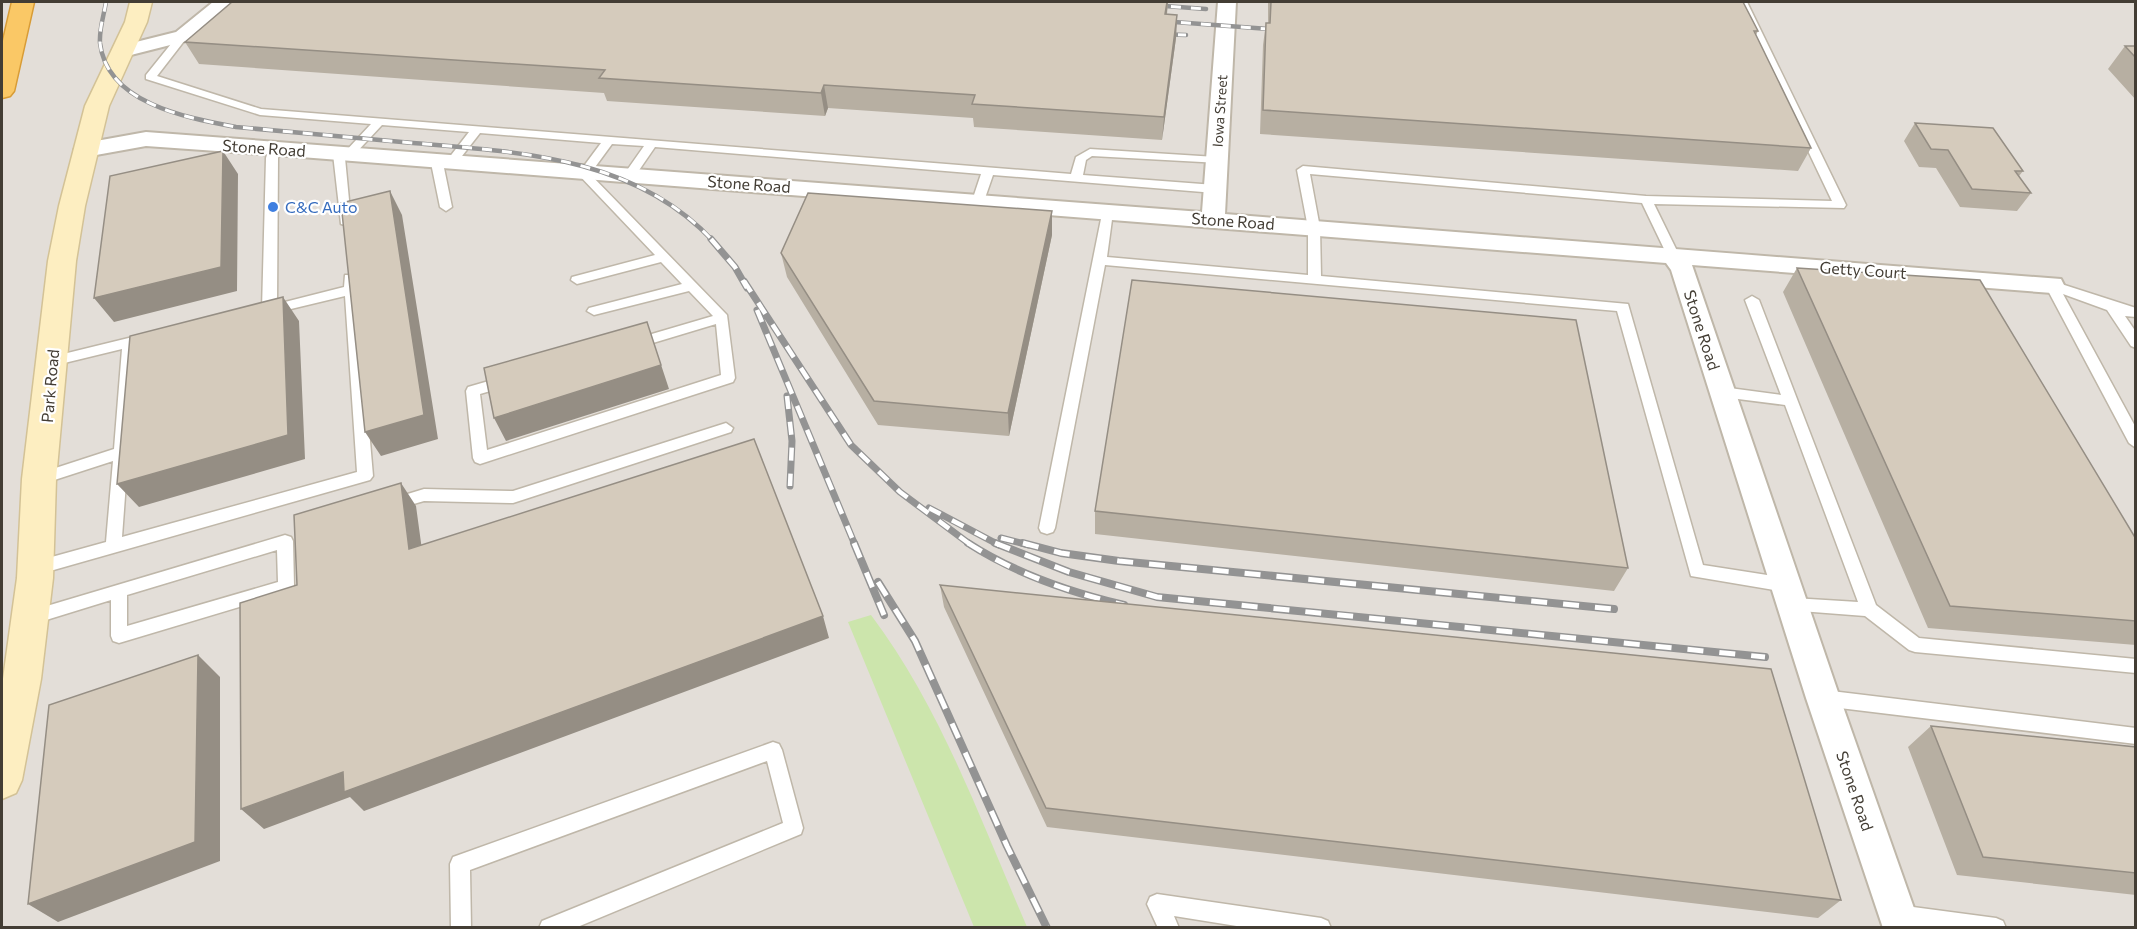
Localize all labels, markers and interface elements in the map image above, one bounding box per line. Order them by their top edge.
street label: Iowa Street [1208,74,1231,148]
street label: Stone Road [222,135,306,160]
street label: Stone Road [707,171,791,196]
place label: C&C Auto [285,197,358,216]
marker: C&C Auto [266,200,280,214]
street label: Stone Road [1191,208,1275,233]
street label: Getty Court [1819,257,1907,282]
street label: Stone Road [1681,287,1724,372]
street label: Park Road [37,348,62,424]
street label: Stone Road [1833,748,1878,833]

